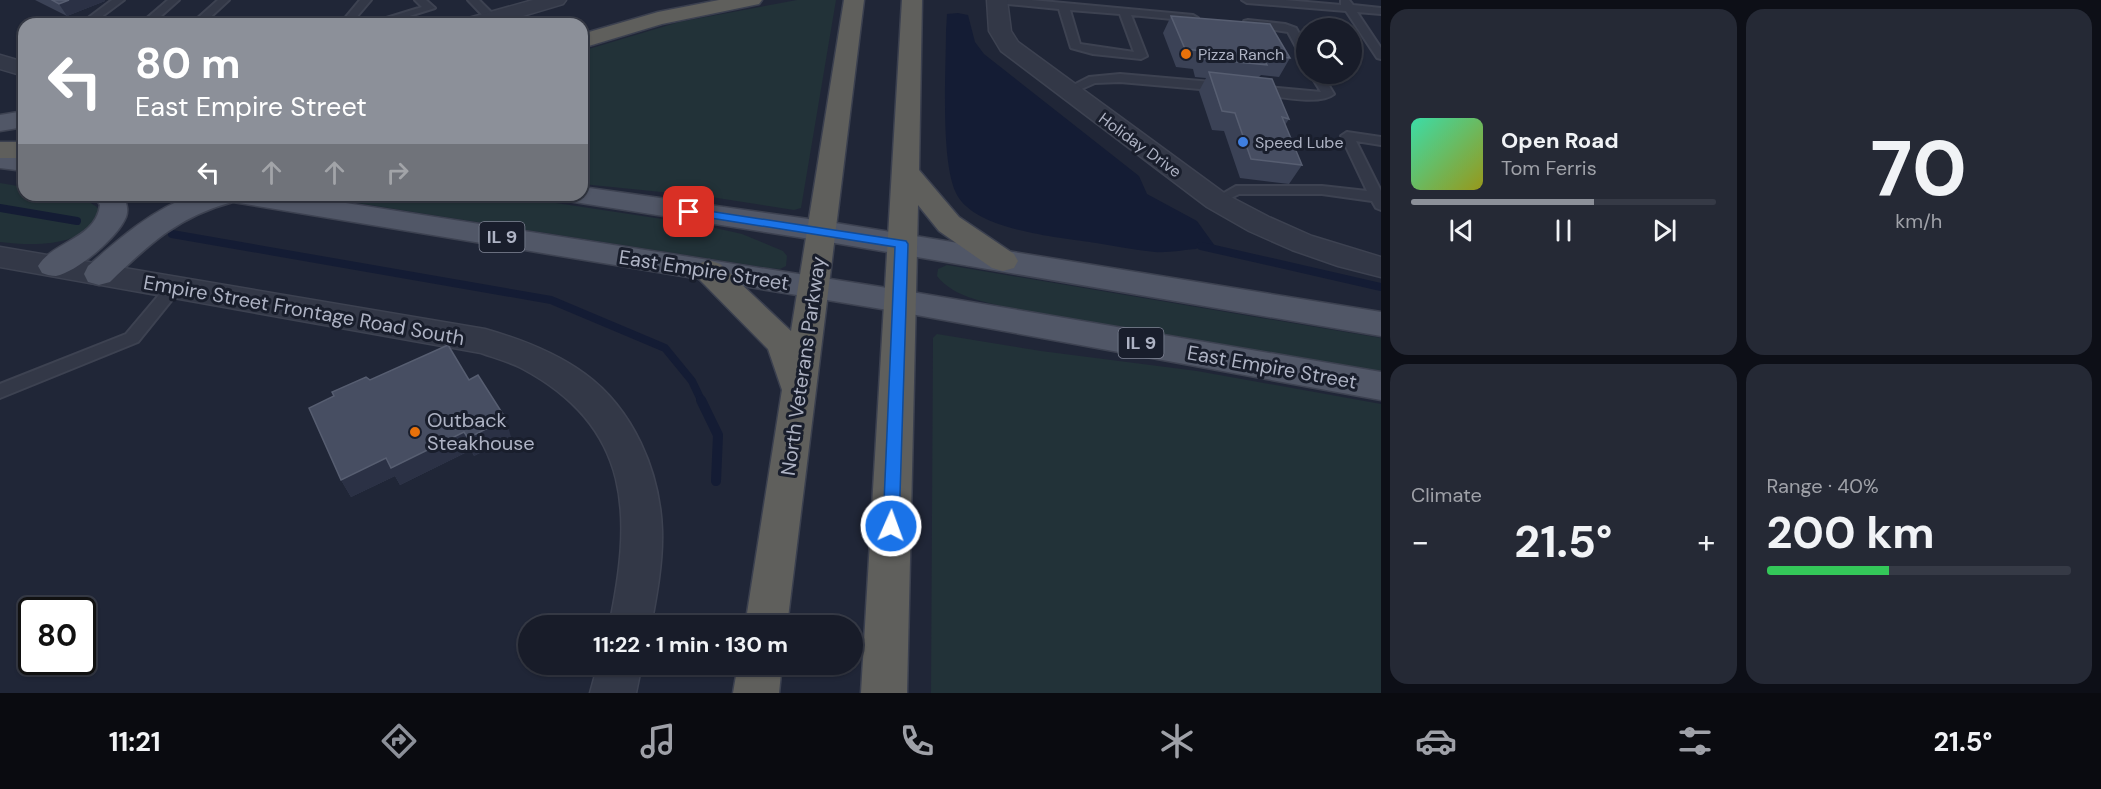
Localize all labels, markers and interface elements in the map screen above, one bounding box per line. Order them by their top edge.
map controls [1296,18,1362,84]
button: search [1296,18,1362,84]
text: 80 m [135,36,241,91]
icon: left [36,42,114,120]
place label: Pizza Ranch [1198,44,1284,65]
marker: Pizza Ranch [1179,47,1193,61]
text: East Empire Street [135,89,367,124]
street label: Holiday Drive [1094,108,1186,182]
text: 70 [1871,118,1967,219]
text: Open Road [1501,126,1619,155]
place label: Speed Lube [1255,132,1343,153]
marker: Speed Lube [1236,135,1250,149]
text: Tom Ferris [1501,155,1597,181]
icon: left [192,156,225,189]
icon: ahead [255,156,288,189]
icon: ahead [318,156,351,189]
icon: right [381,156,414,189]
pin [663,186,714,237]
icon: arrive [672,195,705,228]
text: km/h [1895,208,1942,234]
icon: previous [1445,214,1478,247]
icon: pause [1547,214,1580,247]
icon: next [1648,214,1681,247]
road number: IL 9 [480,222,524,252]
street label: East Empire Street [617,244,791,296]
street label: North Veterans Parkway [775,255,831,477]
street label: Empire Street Frontage Road South [141,269,467,351]
road number: IL 9 [1118,328,1164,358]
street label: East Empire Street [1185,339,1359,395]
place label: Outback Steakhouse [427,407,535,456]
marker: Outback Steakhouse [408,425,422,439]
text: Range · 40% [1767,473,1879,499]
text: Climate [1411,482,1482,508]
position arrow [859,494,923,558]
text: 200 km [1767,503,1935,562]
text: 21.5° [1514,512,1612,571]
text: − [1411,520,1429,563]
text: + [1697,520,1715,563]
speed limit sign: 80 [18,597,96,675]
text: 11:22 · 1 min · 130 m [593,630,788,659]
icon: directions [378,720,420,762]
icon: music [637,720,679,762]
icon: phone [896,720,938,762]
icon: climate [1156,720,1198,762]
icon: car [1415,720,1457,762]
icon: filters [1674,720,1716,762]
text: 11:21 [109,724,161,759]
text: 21.5° [1934,724,1992,759]

